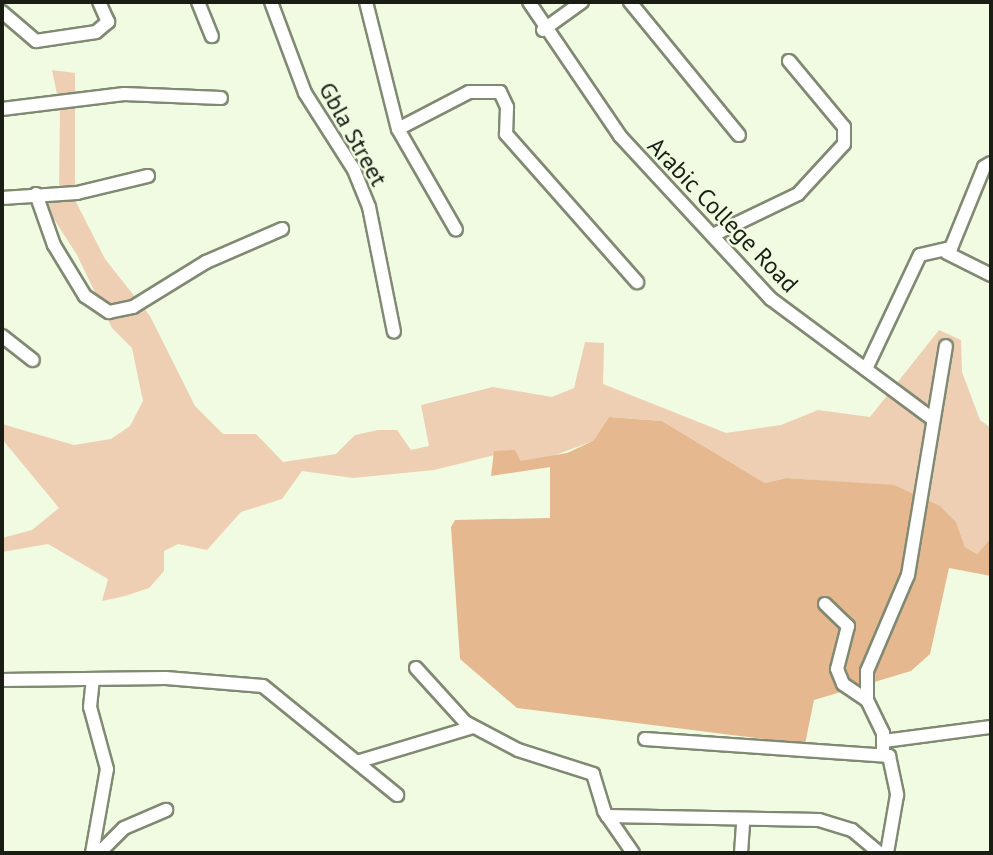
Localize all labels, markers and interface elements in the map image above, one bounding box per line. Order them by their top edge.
street label: Gbla Street [313,77,393,191]
street label: Arabic College Road [642,131,804,299]

